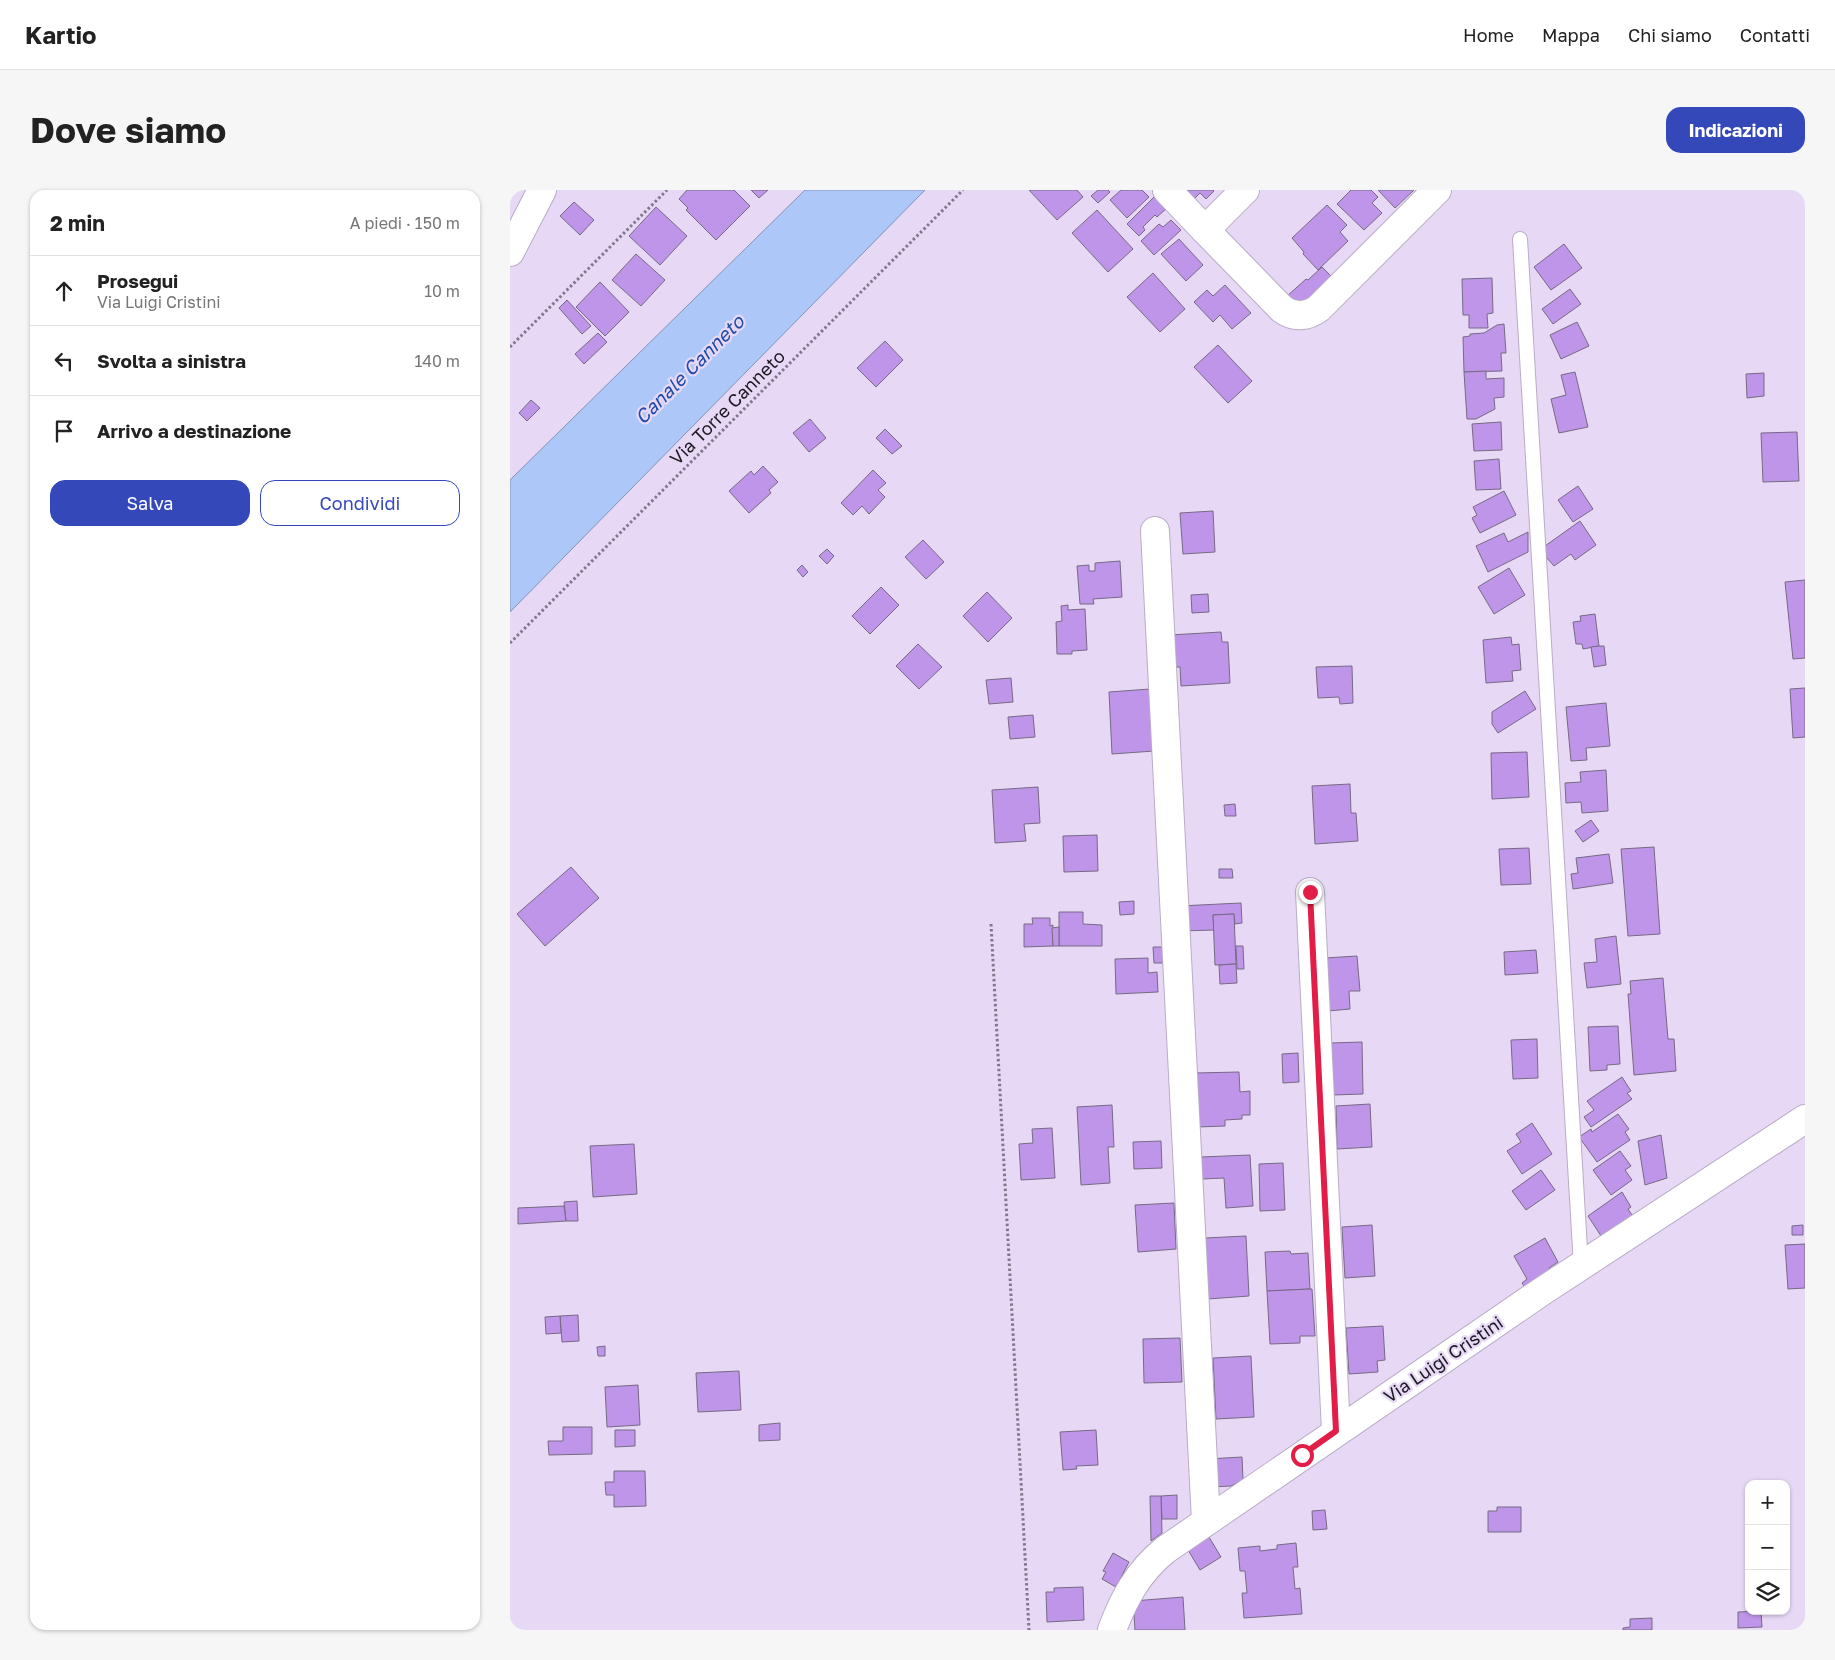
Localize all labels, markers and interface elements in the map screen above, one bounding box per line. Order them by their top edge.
text: Kartio [25,20,97,49]
text: Home [1463,24,1514,46]
text: Mappa [1542,24,1600,46]
text: Chi siamo [1628,24,1712,46]
text: Contatti [1740,24,1810,46]
button: Indicazioni [1666,107,1805,153]
text: Dove siamo [30,109,226,151]
text: 2 min [50,210,105,236]
text: A piedi · 150 m [350,213,460,233]
text: Prosegui [97,269,178,292]
icon: ahead [50,277,78,305]
text: 10 m [424,281,460,301]
text: Via Luigi Cristini [97,292,221,312]
water label: Canale Canneto [630,309,749,428]
street label: Via Torre Canneto [665,345,789,469]
icon: left [50,347,78,375]
text: Svolta a sinistra [97,349,246,372]
text: 140 m [414,351,460,371]
icon: arrive [50,417,78,445]
text: Arrivo a destinazione [97,419,291,442]
button: Salva [50,480,250,526]
button: Condividi [260,480,460,526]
route end [1299,881,1322,904]
street label: Via Luigi Cristini [1379,1311,1507,1407]
route start [1291,1444,1314,1467]
map controls [1745,1480,1790,1615]
button: + [1745,1480,1790,1525]
button: − [1745,1525,1790,1570]
button: layers [1745,1570,1790,1615]

